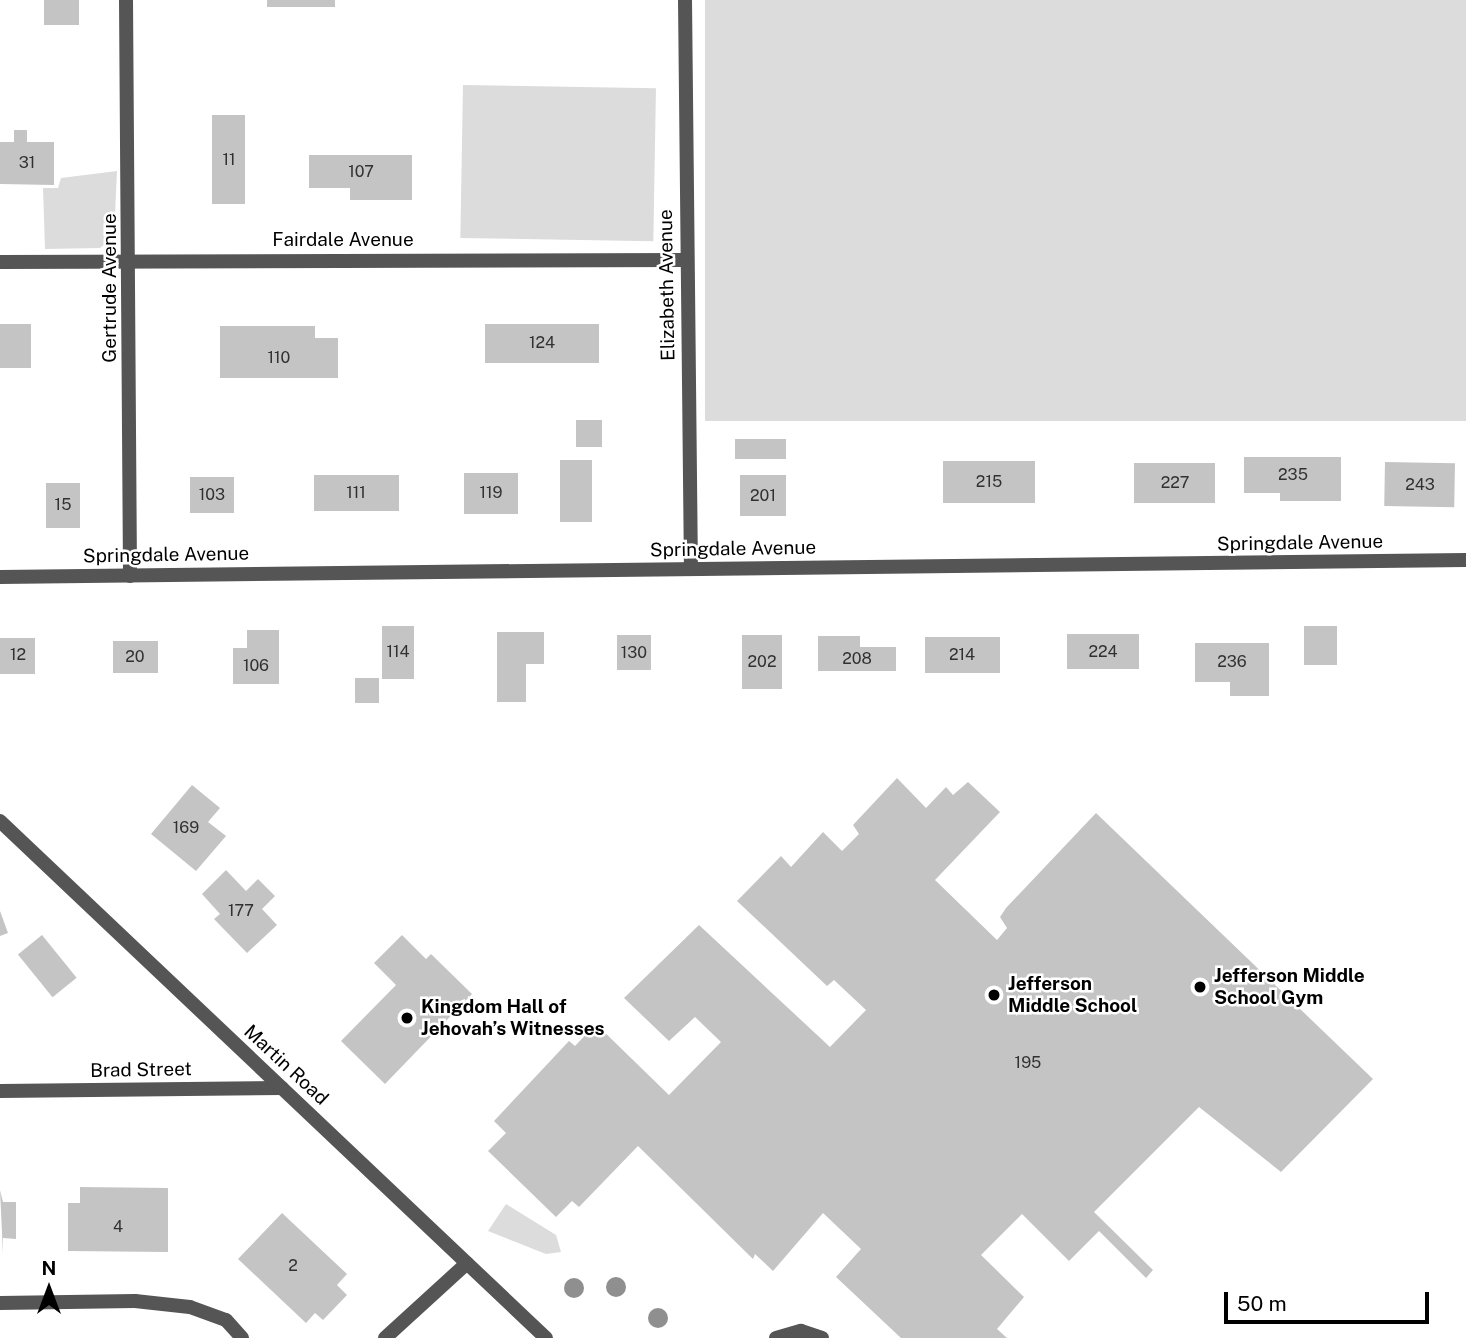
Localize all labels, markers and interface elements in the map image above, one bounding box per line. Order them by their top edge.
house number: 11 [222,150,236,170]
house number: 31 [19,153,35,173]
house number: 107 [348,162,374,182]
street label: Elizabeth Avenue [654,209,680,361]
street label: Gertrude Avenue [99,213,121,363]
street label: Fairdale Avenue [272,229,414,251]
house number: 124 [529,333,555,353]
house number: 110 [268,348,290,368]
house number: 235 [1278,465,1308,485]
house number: 215 [976,472,1002,492]
house number: 227 [1161,473,1189,493]
house number: 243 [1405,475,1435,495]
house number: 111 [346,483,366,503]
house number: 119 [479,483,503,503]
house number: 103 [199,485,225,505]
house number: 201 [750,486,776,506]
house number: 15 [55,495,71,515]
street label: Springdale Avenue [1217,530,1383,556]
street label: Springdale Avenue [650,536,816,562]
street label: Springdale Avenue [83,542,249,568]
house number: 114 [386,642,410,662]
house number: 224 [1088,642,1118,662]
house number: 130 [621,643,647,663]
house number: 12 [10,645,26,665]
house number: 214 [949,645,975,665]
house number: 20 [125,647,145,667]
house number: 208 [842,649,872,669]
house number: 202 [748,652,776,672]
house number: 236 [1217,652,1247,672]
house number: 106 [243,656,269,676]
house number: 169 [173,818,199,838]
house number: 177 [228,901,254,921]
place label: Jefferson Middle School Gym [1214,965,1365,1009]
place label: Jefferson Middle School [1008,973,1137,1017]
marker: Jefferson Middle School Gym [1192,979,1208,995]
marker: Jefferson Middle School [986,987,1002,1003]
place label: Kingdom Hall of Jehovah’s Witnesses [421,996,605,1040]
marker: Kingdom Hall of Jehovah’s Witnesses [399,1010,415,1026]
street label: Martin Road [239,1020,333,1110]
house number: 195 [1015,1053,1041,1073]
street label: Brad Street [90,1058,192,1082]
house number: 4 [113,1217,123,1237]
north arrow [14,1254,84,1324]
house number: 2 [288,1256,298,1276]
text: N [42,1257,56,1279]
scale bar [1228,1278,1433,1322]
text: 50 m [1237,1291,1287,1316]

